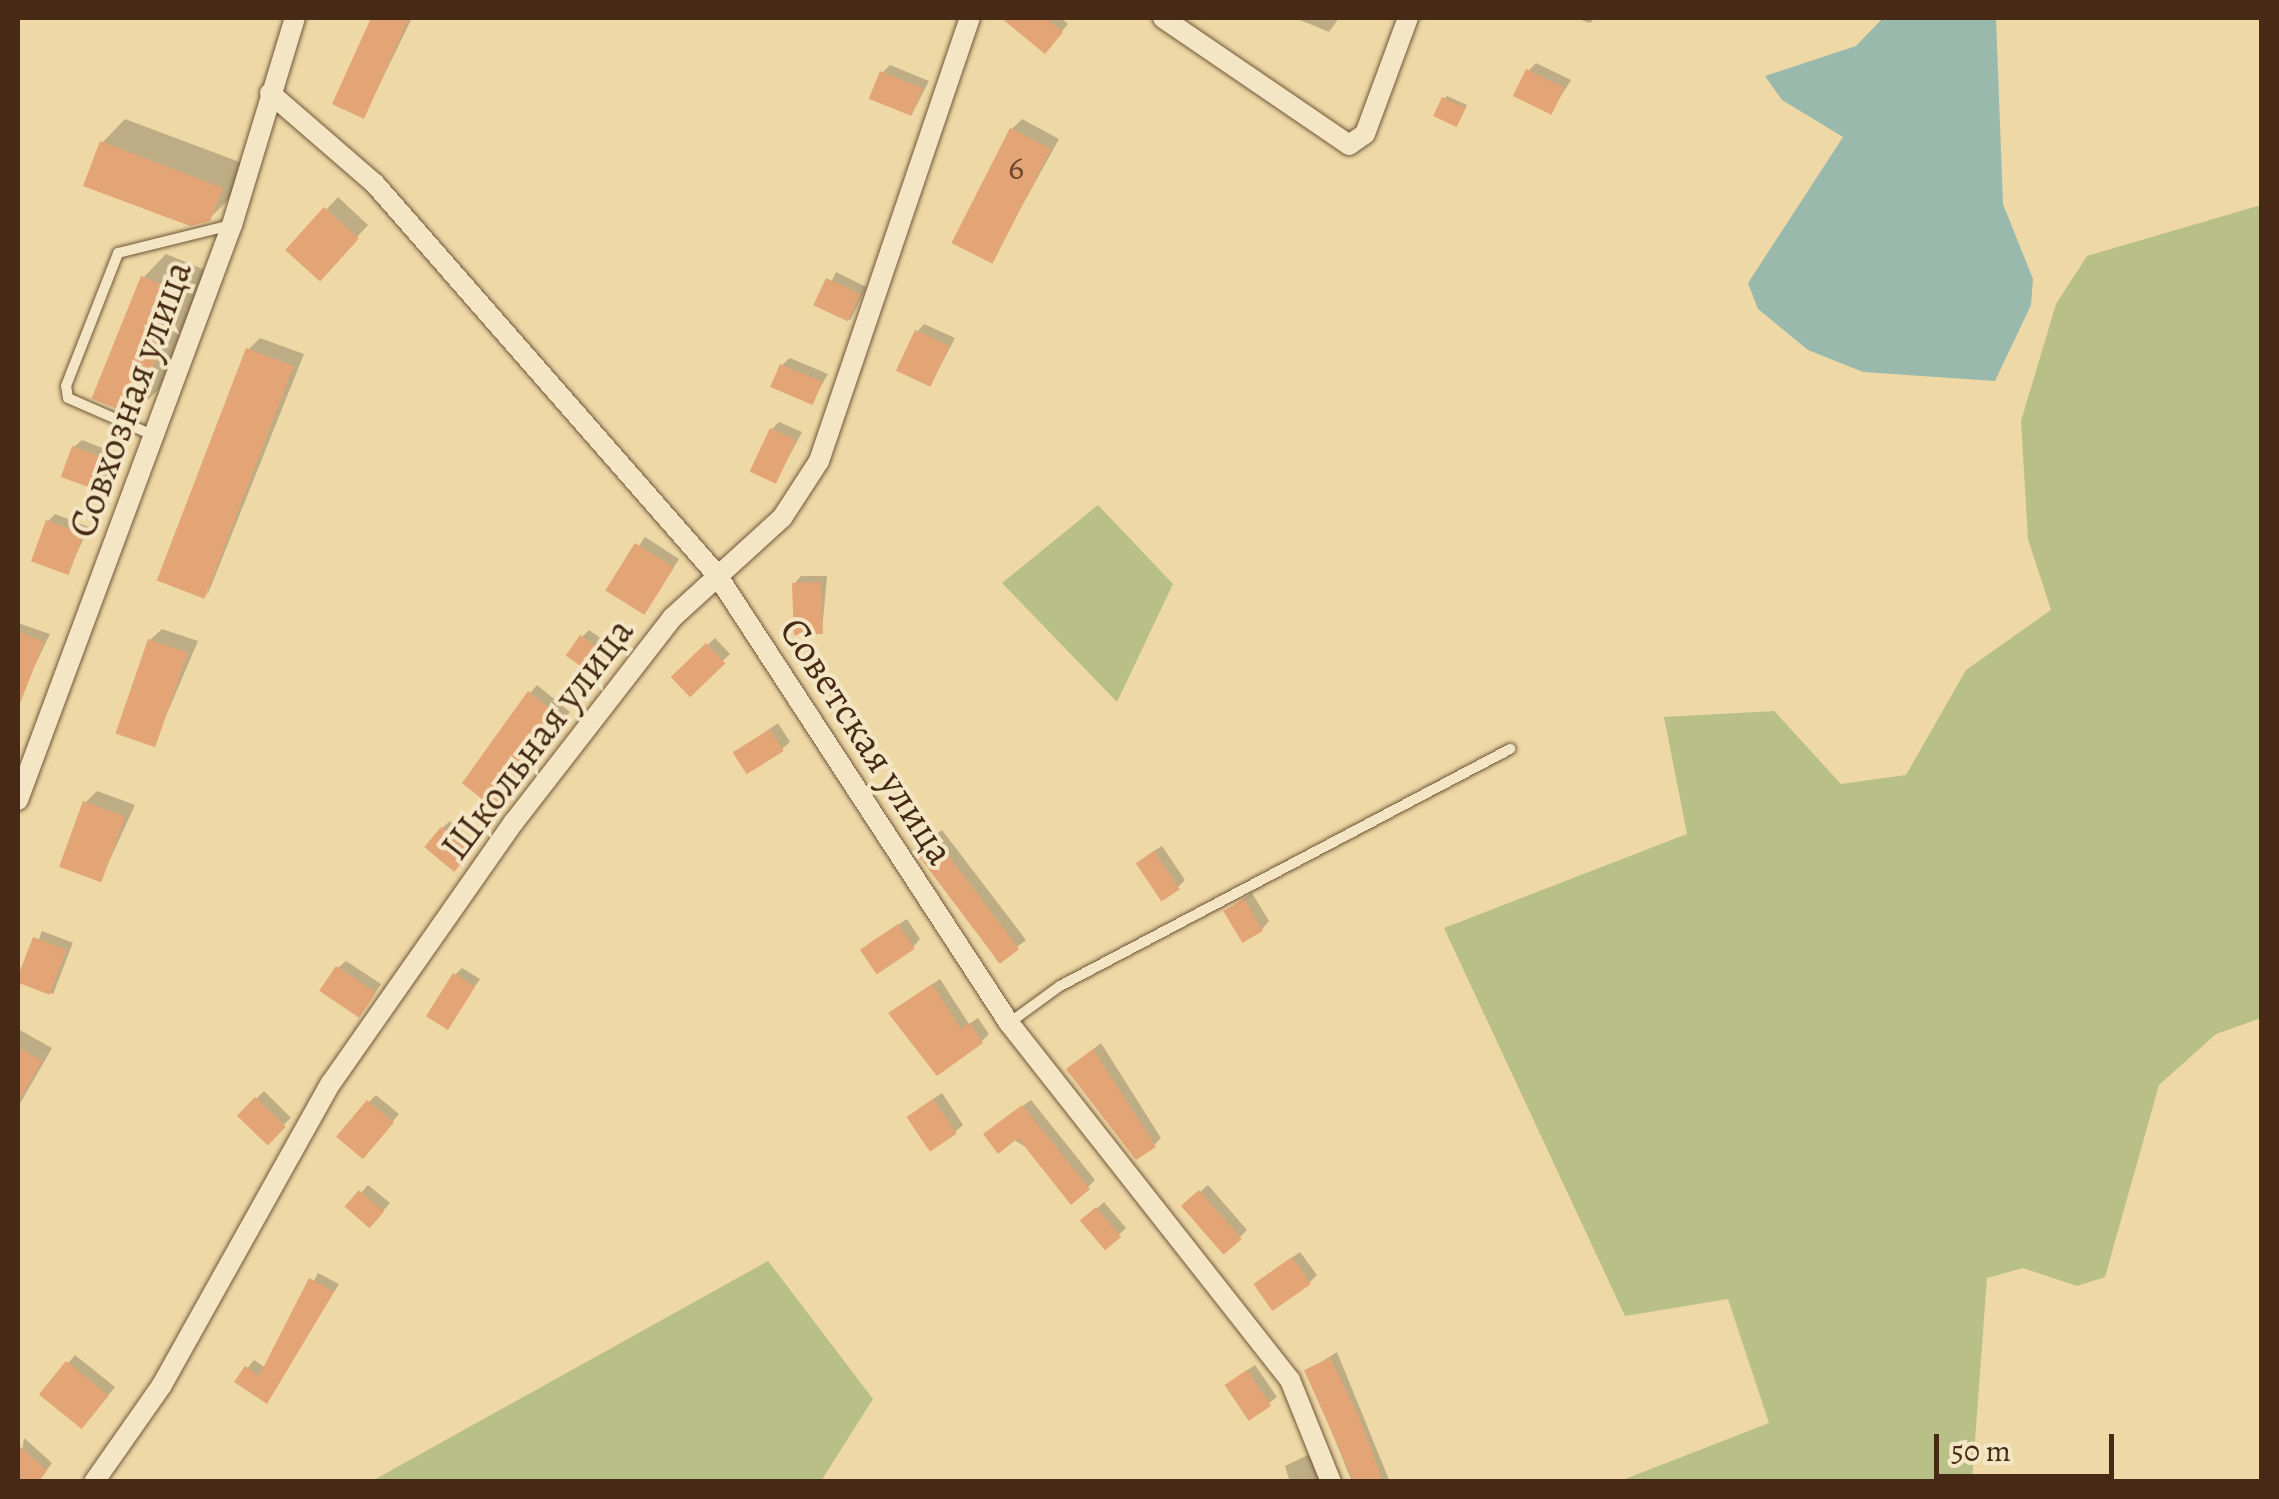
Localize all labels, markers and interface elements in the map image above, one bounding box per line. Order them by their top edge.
house number: 6 [1008,146,1024,188]
street label: Совхозная улица [58,254,202,544]
street label: Школьная улица [430,608,644,870]
street label: Советская улица [769,609,965,873]
scale bar [1939,1414,2119,1476]
text: 50 m [1951,1431,2011,1471]

